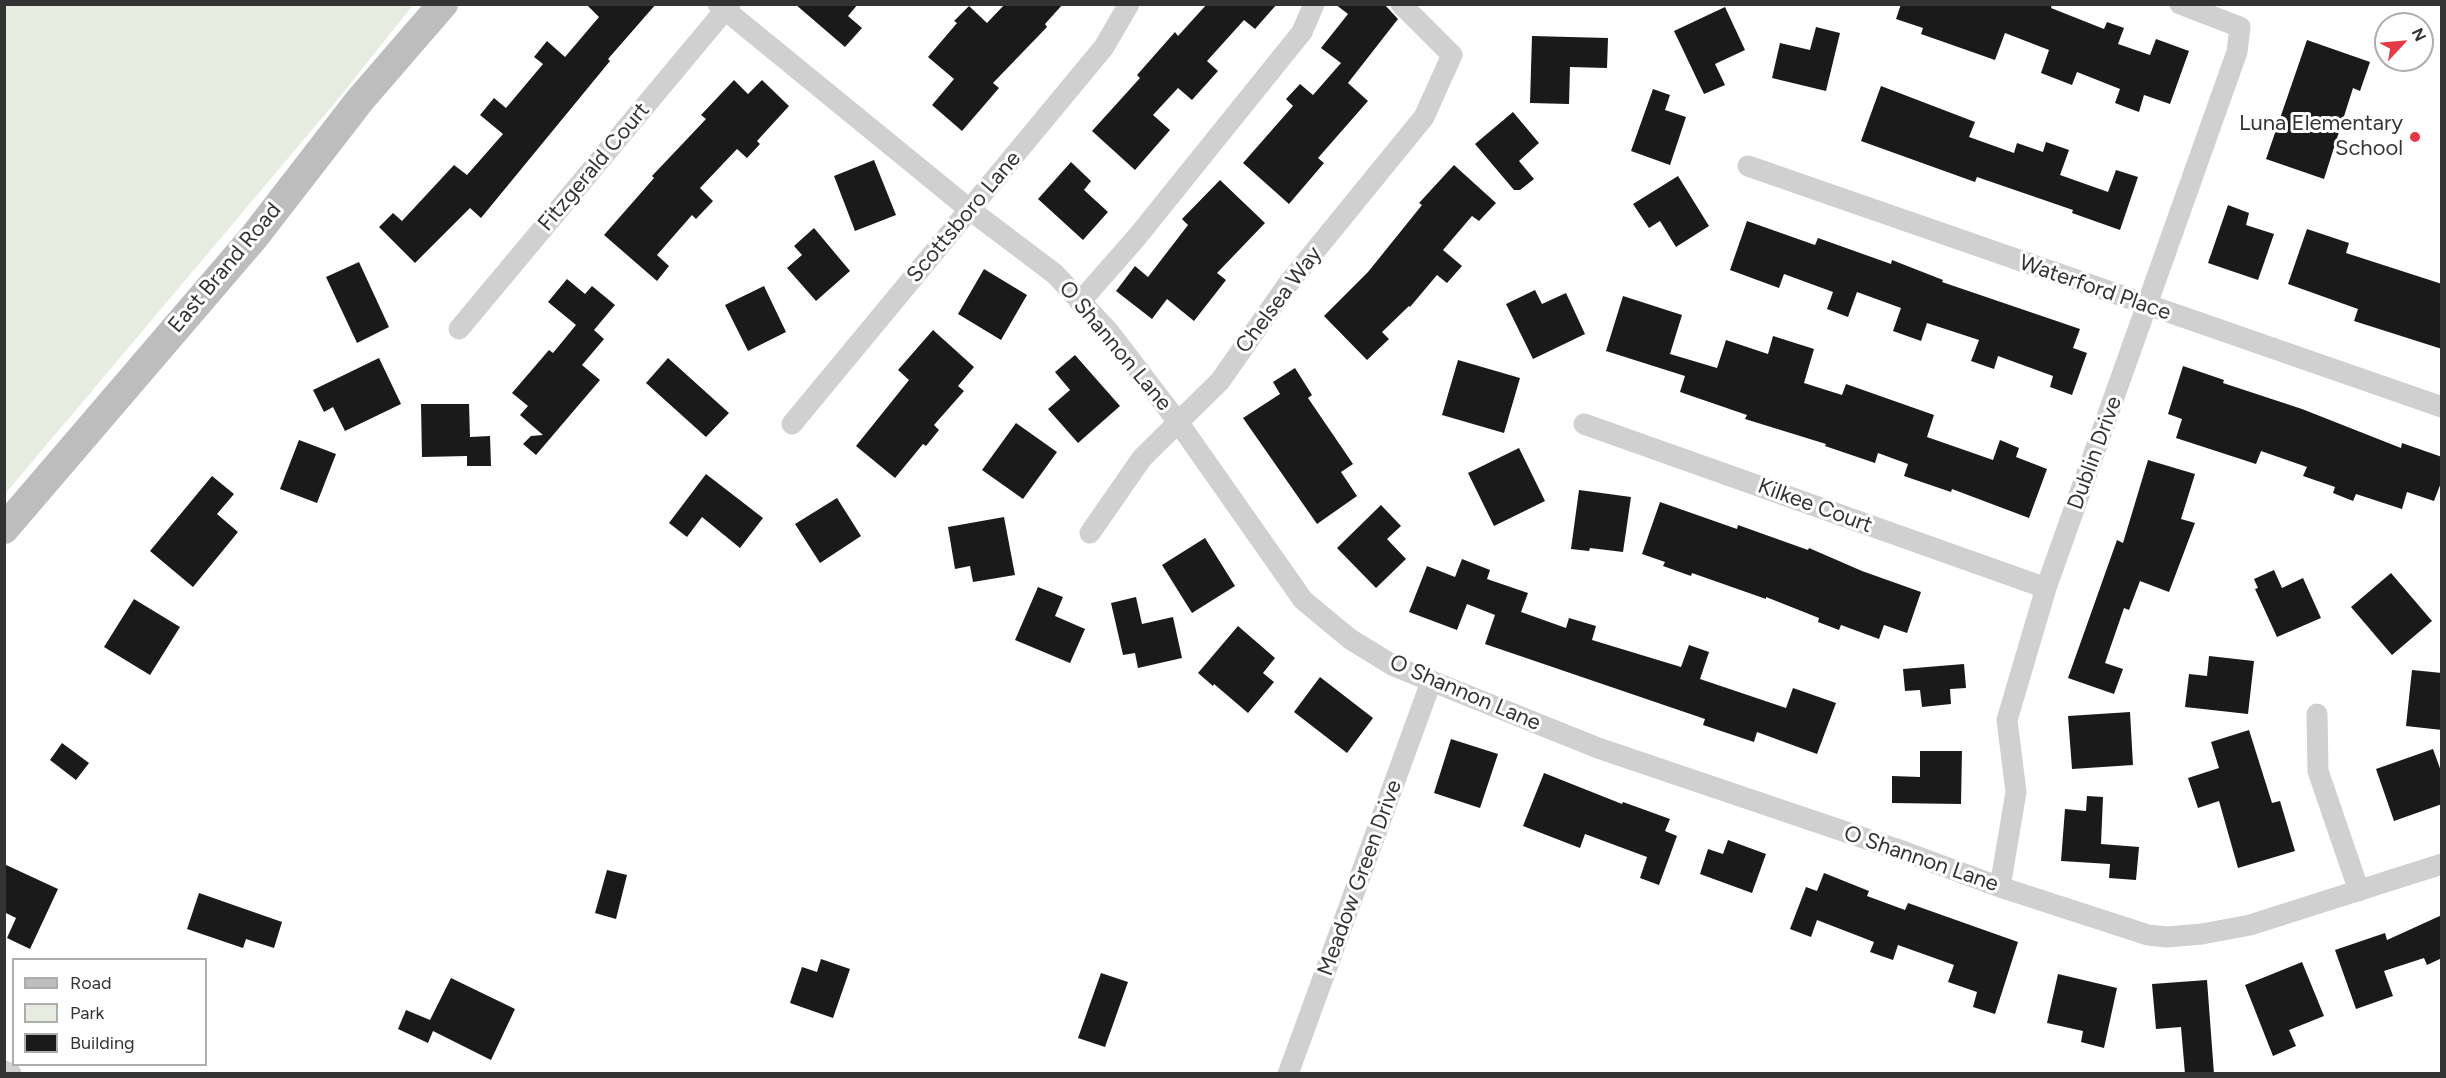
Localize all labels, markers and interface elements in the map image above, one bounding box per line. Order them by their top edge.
north arrow [2374,12,2434,72]
text: N [2408,25,2430,44]
street label: Fitzgerald Court [533,97,655,237]
place label: Luna Elementary School [2239,111,2403,162]
marker: Luna Elementary School [2408,130,2422,144]
street label: Scottsboro Lane [901,146,1027,288]
street label: East Brand Road [163,198,287,338]
street label: Chelsea Way [1230,241,1328,359]
street label: Waterford Place [2016,250,2174,326]
street label: O Shannon Lane [1053,276,1177,416]
street label: Dublin Drive [2062,393,2128,513]
street label: Kilkee Court [1754,473,1876,539]
street label: O Shannon Lane [1386,649,1544,737]
street label: Meadow Green Drive [1312,776,1408,980]
street label: O Shannon Lane [1840,820,2002,898]
legend [12,958,207,1066]
text: Road [70,972,111,994]
text: Park [70,1002,104,1024]
text: Building [70,1032,135,1054]

